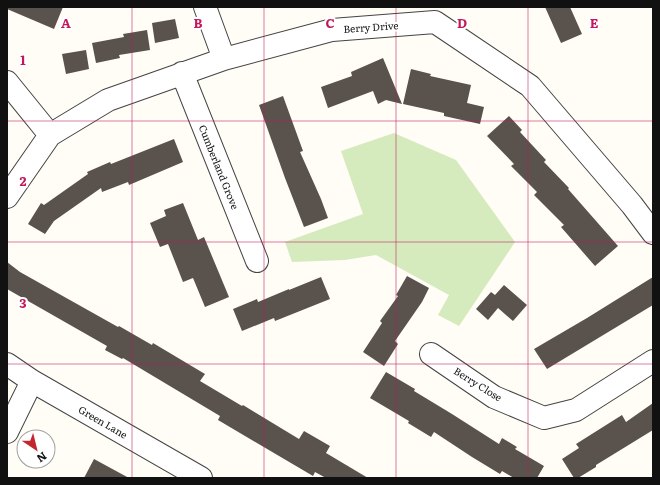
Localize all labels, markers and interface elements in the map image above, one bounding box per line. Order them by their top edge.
text: A [61,13,71,32]
text: B [194,13,203,32]
text: C [325,13,335,32]
text: D [457,13,467,32]
text: E [590,13,599,32]
street label: Berry Drive [343,17,399,36]
text: 1 [20,50,26,69]
street label: Cumberland Grove [196,122,243,211]
text: 2 [20,171,27,190]
text: 3 [19,293,27,312]
street label: Berry Close [451,363,505,404]
street label: Green Lane [76,401,131,442]
north arrow [16,429,56,469]
text: N [34,449,51,467]

